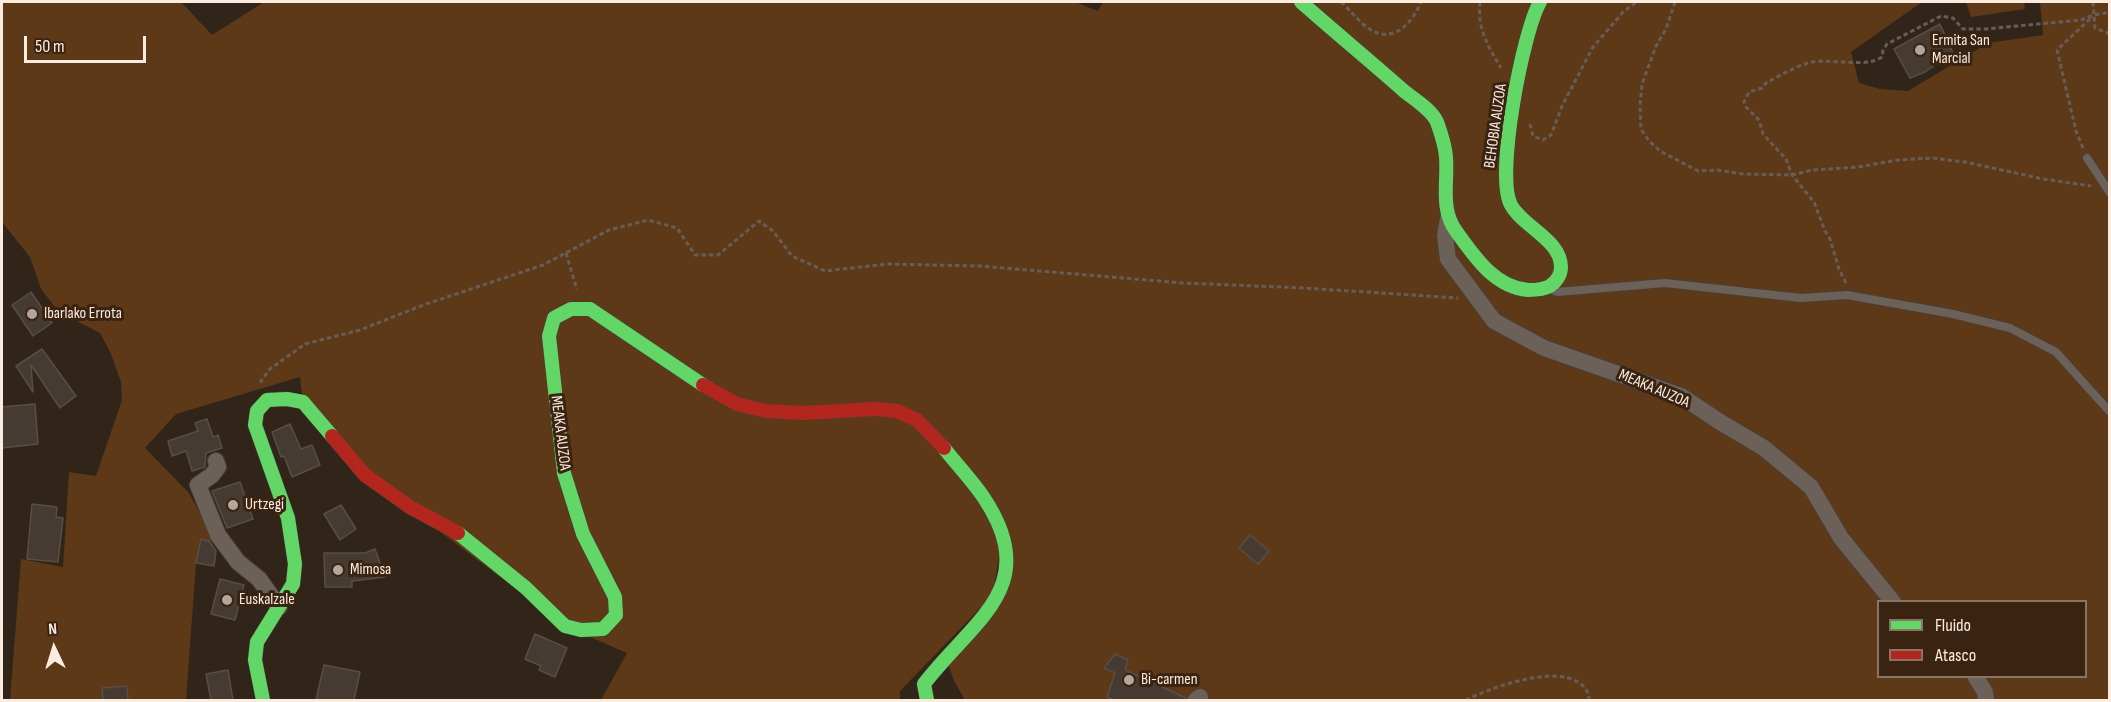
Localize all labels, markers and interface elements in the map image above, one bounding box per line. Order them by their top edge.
scale bar [27,24,148,62]
place label: Ermita San Marcial [1932,31,1990,69]
text: 50 m [35,36,65,57]
marker: Ermita San Marcial [1913,43,1927,57]
street label: BEHOBIA AUZOA [1481,82,1511,170]
place label: Ibarlako Errota [44,304,122,324]
marker: Ibarlako Errota [25,307,39,321]
street label: MEAKA AUZOA [1616,365,1692,413]
street label: MEAKA AUZOA [546,395,574,471]
place label: Urtzegi [245,495,284,515]
marker: Urtzegi [226,498,240,512]
place label: Mimosa [350,560,391,580]
marker: Mimosa [331,563,345,577]
place label: Euskalzale [239,590,295,610]
marker: Euskalzale [220,593,234,607]
legend [1877,600,2087,678]
text: Fluido [1935,615,1971,636]
north arrow [24,618,84,678]
text: N [48,620,58,639]
text: Atasco [1935,645,1976,666]
place label: Bi-carmen [1141,670,1197,690]
marker: Bi-carmen [1122,673,1136,687]

